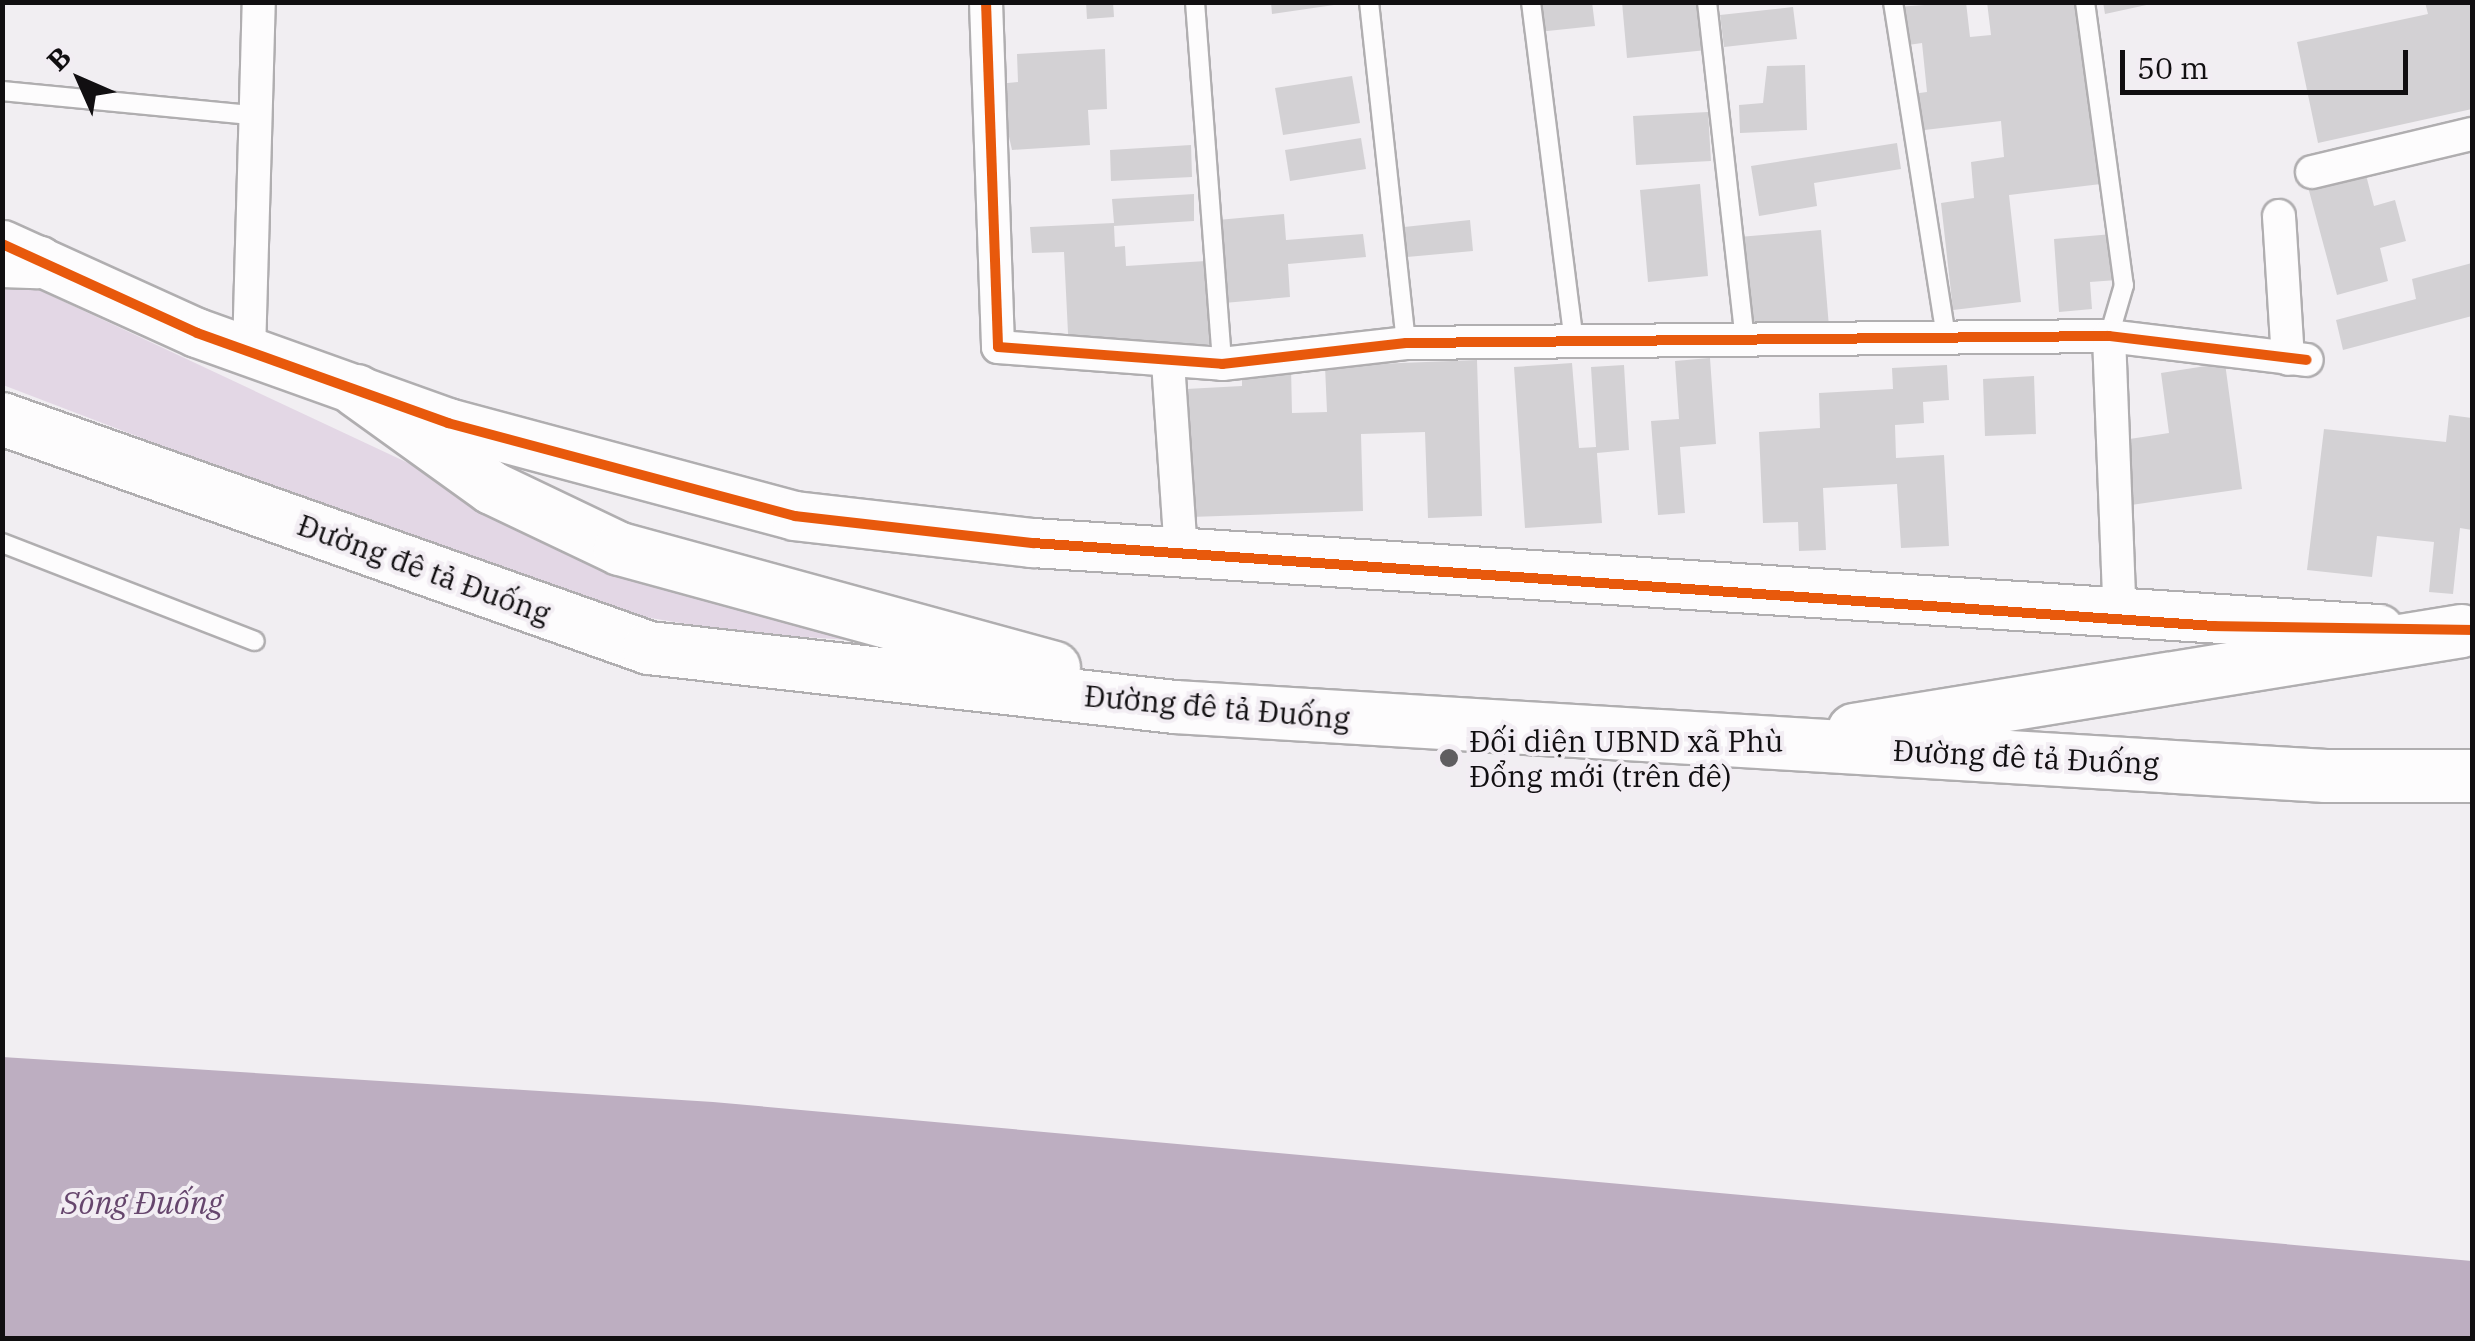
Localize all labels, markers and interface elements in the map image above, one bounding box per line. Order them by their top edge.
north arrow [30,30,130,130]
scale bar [2125,30,2412,92]
text: B [38,38,78,78]
text: 50 m [2137,48,2209,87]
street label: Đường đê tả Đuống [293,507,555,631]
street label: Đường đê tả Đuống [1083,677,1351,737]
place label: Đối diện UBND xã Phù Đổng mới (trên đê) [1469,723,1783,794]
street label: Đường đê tả Đuống [1892,732,2160,782]
marker: Đối diện UBND xã Phù Đổng mới (trên đê) [1438,747,1460,769]
water label: Sông Đuống [61,1183,223,1221]

